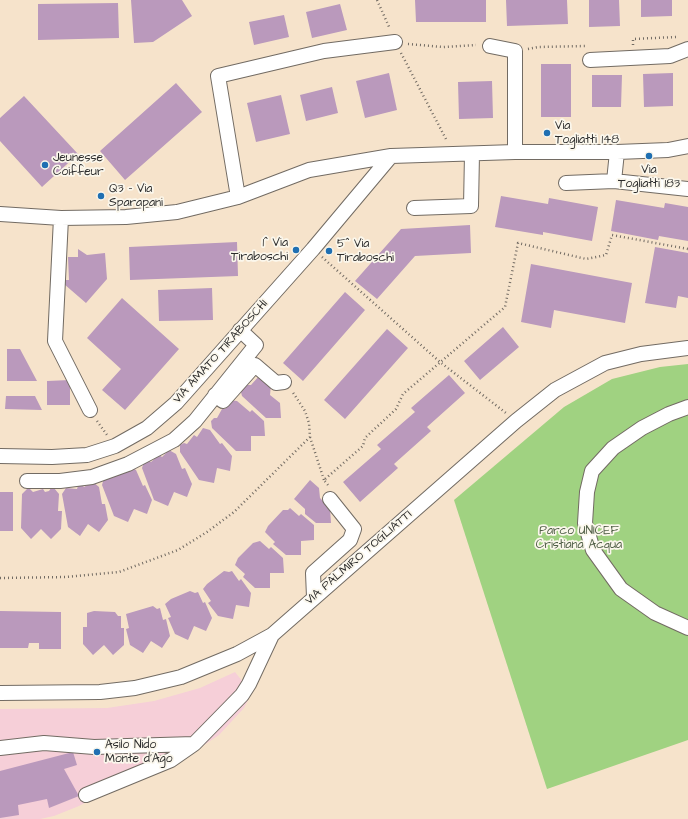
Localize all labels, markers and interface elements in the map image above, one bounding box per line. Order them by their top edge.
place label: Via Togliatti 148 [555,119,619,147]
marker: Via Togliatti 148 [542,128,552,138]
place label: Jeunesse Coiffeur [53,151,104,179]
marker: Via Togliatti 183 [644,151,654,161]
marker: Jeunesse Coiffeur [40,160,50,170]
place label: Via Togliatti 183 [618,163,680,191]
place label: Q3 - Via Sparapani [109,182,163,210]
marker: Q3 - Via Sparapani [96,191,106,201]
place label: 1^ Via Tiraboschi [231,236,288,264]
place label: 5^ Via Tiraboschi [337,237,394,265]
marker: 1^ Via Tiraboschi [291,245,301,255]
marker: 5^ Via Tiraboschi [324,246,334,256]
street label: VIA AMATO TIRABOSCHI [171,297,271,407]
street label: VIA PALMIRO TOGLIATTI [303,508,415,608]
park label: Parco UNICEF Cristiana Acqua [536,524,622,552]
place label: Asilo Nido Monte d'Ago [105,738,173,766]
marker: Asilo Nido Monte d'Ago [92,747,102,757]

